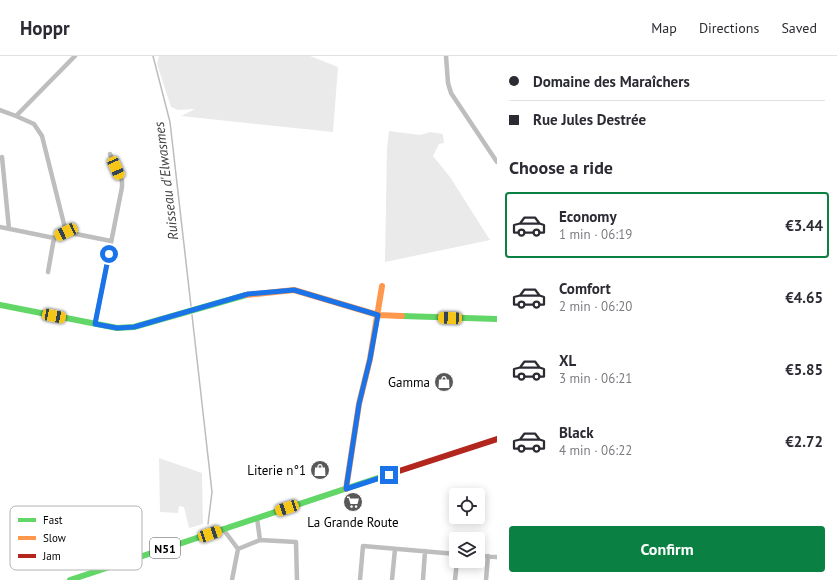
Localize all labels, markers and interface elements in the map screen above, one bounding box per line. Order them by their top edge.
text: Hoppr [20,16,70,40]
text: Map [651,19,677,37]
text: Directions [699,19,759,37]
text: Saved [781,19,817,37]
text: Domaine des Maraîchers [533,72,690,91]
text: Rue Jules Destrée [533,110,646,129]
water label: Ruisseau d'Elwasmes [150,120,182,241]
car [106,155,126,181]
text: Choose a ride [509,156,613,179]
icon: car [511,207,547,243]
text: Economy [559,207,617,226]
text: €3.44 [785,216,823,235]
car [53,221,79,243]
text: 1 min · 06:19 [559,226,632,243]
route start [100,245,118,263]
icon: car [511,279,547,315]
text: Comfort [559,279,611,298]
text: €4.65 [785,288,823,307]
text: 2 min · 06:20 [559,298,632,315]
car [41,308,67,324]
car [438,312,462,324]
icon: car [511,351,547,387]
text: XL [559,351,576,370]
text: €5.85 [785,360,823,379]
text: 3 min · 06:21 [559,370,632,387]
shop icon: Gamma [433,371,455,393]
place label: Gamma [388,374,430,391]
icon: car [511,423,547,459]
text: Black [559,423,594,442]
text: €2.72 [785,432,823,451]
text: 4 min · 06:22 [559,442,632,459]
shop icon: Literie n°1 [309,459,331,481]
place label: Literie n°1 [247,462,306,479]
route end [380,466,398,484]
map controls [449,488,485,568]
button: locate [449,488,485,524]
supermarket icon: La Grande Route [342,491,364,513]
car [274,499,300,517]
legend [10,506,142,570]
text: Fast [43,513,63,527]
place label: La Grande Route [307,514,399,531]
car [197,524,223,544]
button: Confirm [509,526,825,572]
text: Slow [43,531,66,545]
button: layers [449,532,485,568]
road number: N51 [150,538,180,558]
text: Jam [42,549,61,563]

